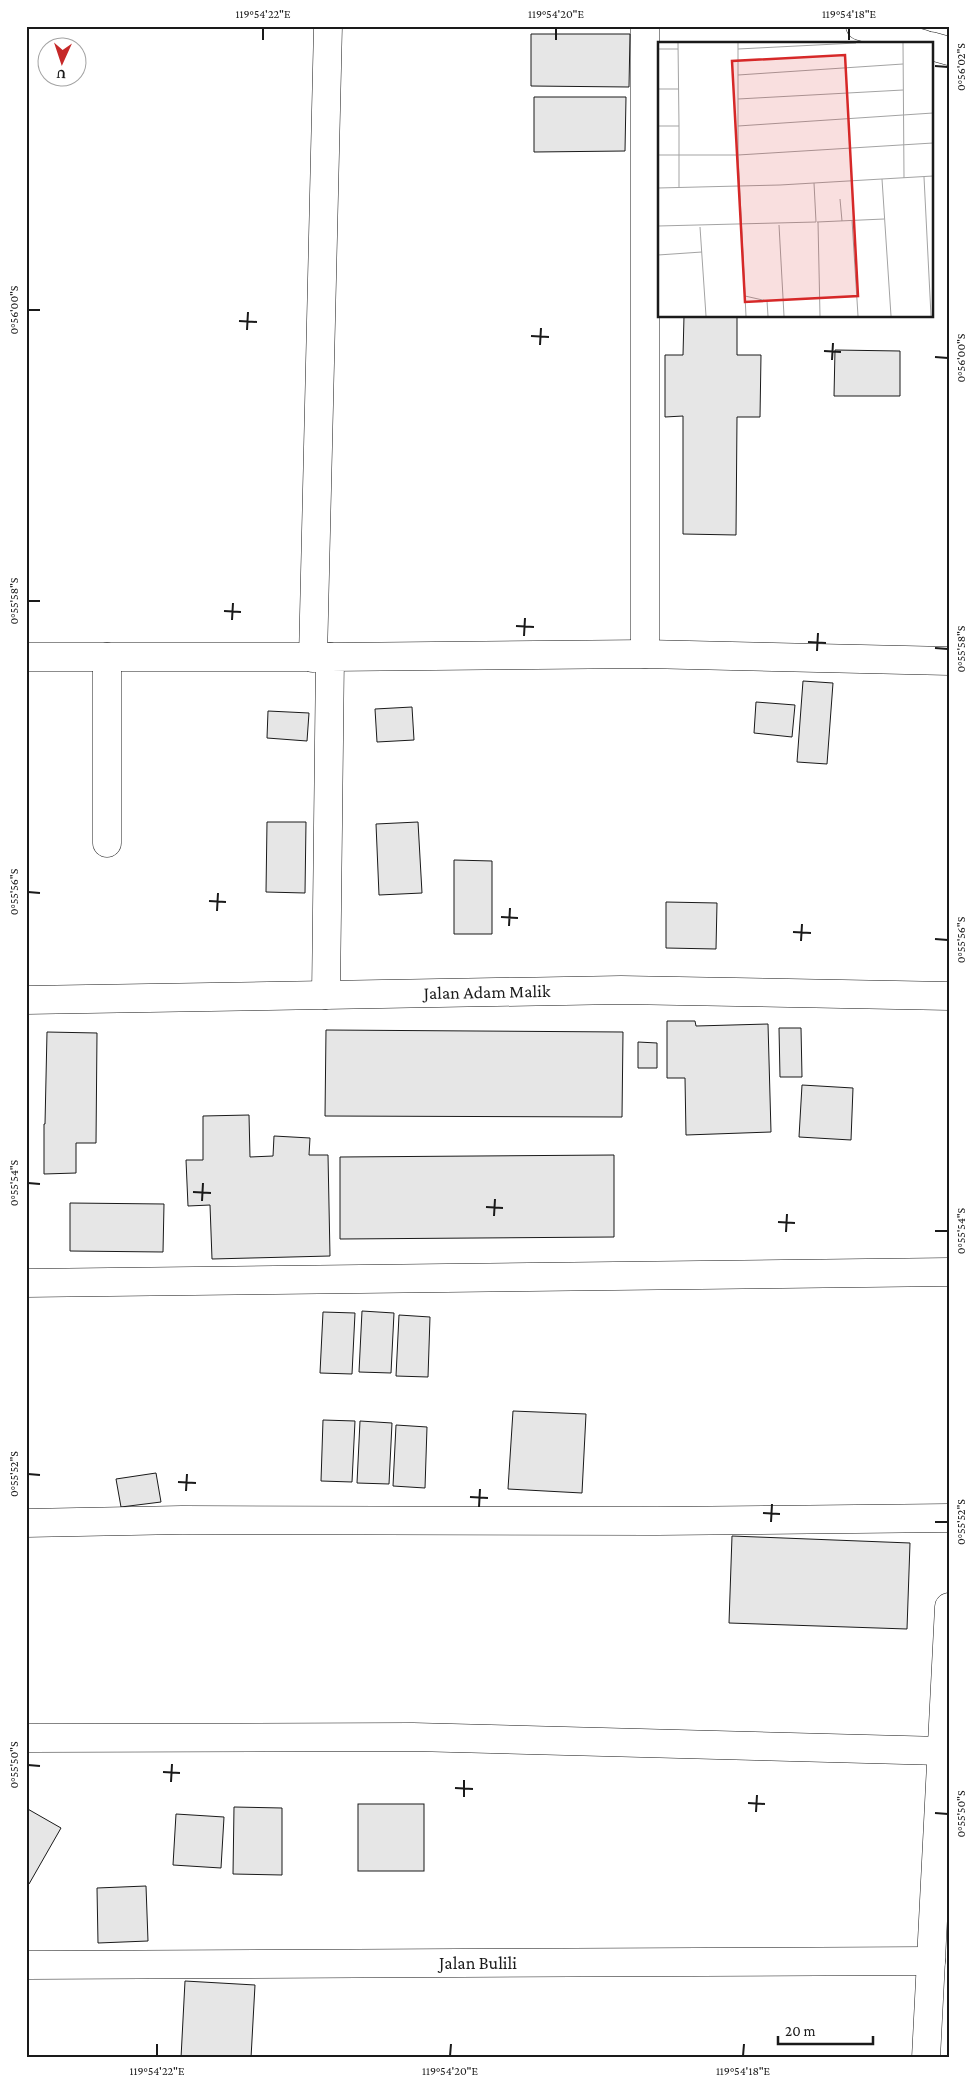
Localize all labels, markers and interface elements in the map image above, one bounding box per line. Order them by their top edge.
text: 119°54'22"E [235,7,291,21]
text: 119°54'20"E [528,7,585,21]
text: 119°54'18"E [822,7,877,21]
north arrow [38,38,88,88]
inset map [658,42,932,318]
text: 0°56'02"S [954,43,968,91]
text: U [56,67,67,83]
text: 0°56'00"S [7,285,21,334]
text: 0°56'00"S [954,333,968,382]
text: 0°55'58"S [7,577,21,624]
text: 0°55'58"S [954,625,968,672]
text: 0°55'56"S [7,868,21,915]
text: 0°55'56"S [954,916,968,963]
street label: Jalan Adam Malik [421,981,551,1003]
text: 0°55'54"S [7,1159,21,1206]
text: 0°55'54"S [954,1207,968,1254]
text: 0°55'52"S [7,1451,21,1497]
text: 0°55'52"S [954,1499,968,1545]
text: 0°55'50"S [7,1741,21,1789]
text: 0°55'50"S [954,1790,968,1838]
street label: Jalan Bulili [437,1953,517,1973]
scale bar [778,2014,872,2046]
text: 20 m [785,2023,816,2039]
text: 119°54'22"E [129,2064,185,2078]
text: 119°54'20"E [422,2064,479,2078]
text: 119°54'18"E [716,2064,771,2078]

